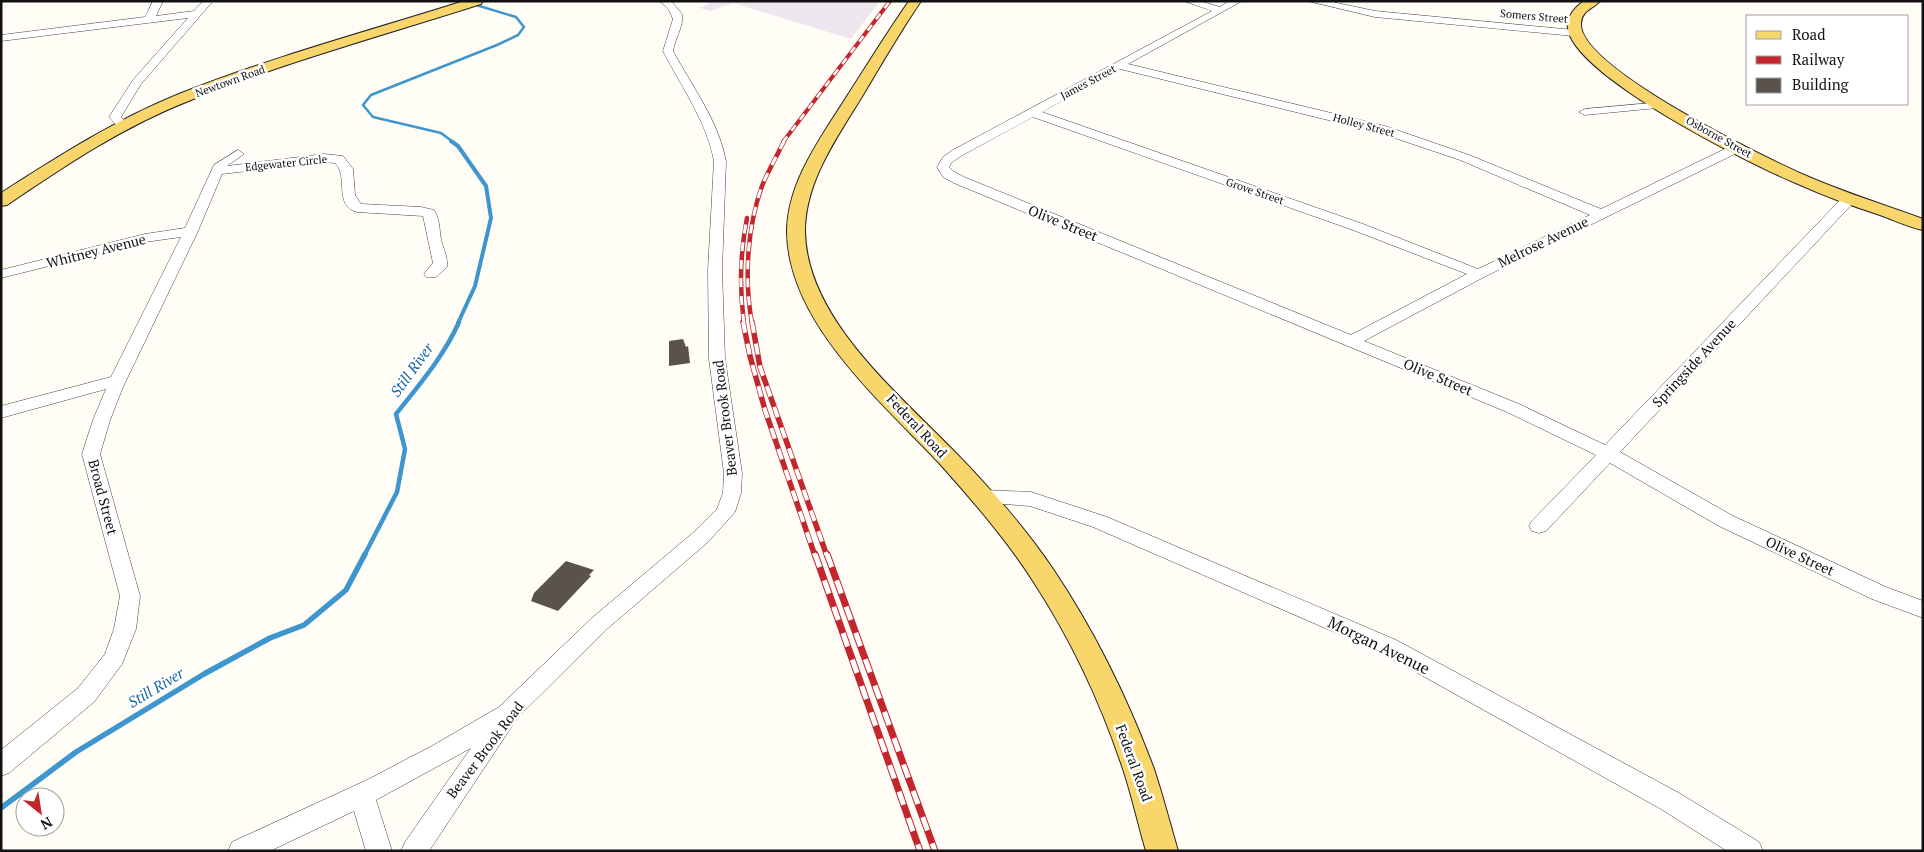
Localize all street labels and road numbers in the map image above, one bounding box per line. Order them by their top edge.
street label: Somers Street [1500,6,1568,26]
street label: James Street [1058,61,1118,103]
street label: Newtown Road [193,62,267,100]
street label: Holley Street [1331,110,1397,140]
street label: Osborne Street [1684,113,1754,161]
street label: Edgewater Circle [244,152,328,174]
street label: Grove Street [1224,175,1286,207]
street label: Olive Street [1026,200,1102,245]
street label: Melrose Avenue [1494,211,1591,272]
street label: Whitney Avenue [44,229,148,272]
street label: Springside Avenue [1648,314,1740,411]
street label: Olive Street [1401,353,1476,400]
street label: Beaver Brook Road [708,359,741,477]
street label: Federal Road [883,390,952,462]
street label: Broad Street [84,457,123,537]
street label: Olive Street [1763,531,1838,580]
street label: Morgan Avenue [1324,611,1434,679]
street label: Beaver Brook Road [442,697,527,802]
street label: Federal Road [1112,722,1157,804]

